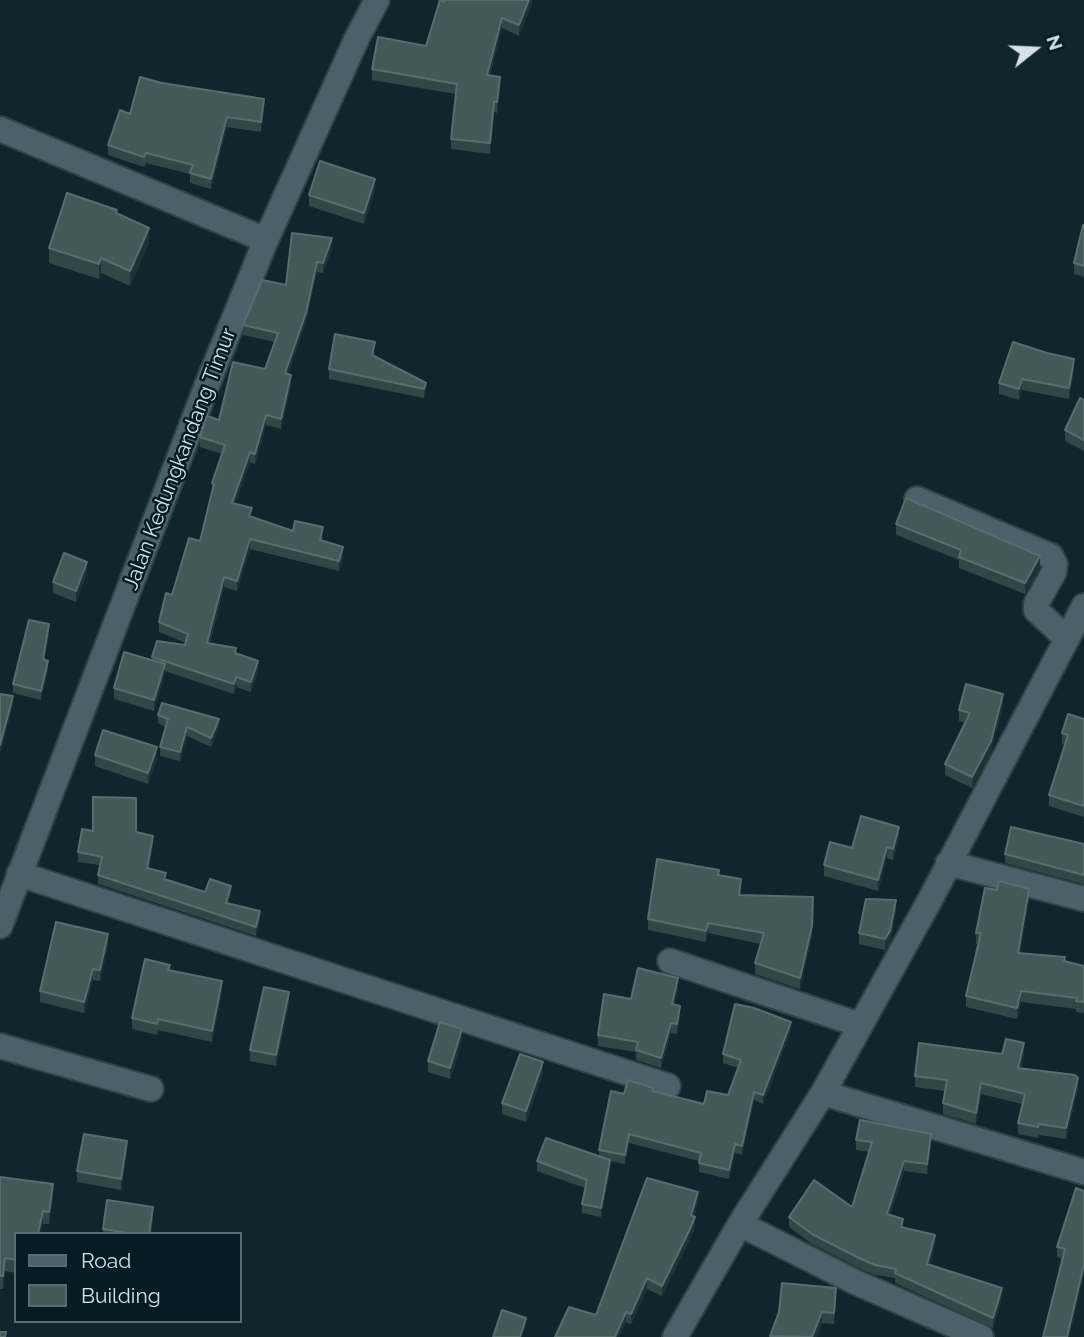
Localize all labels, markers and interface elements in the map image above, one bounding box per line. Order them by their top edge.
north arrow [1000,14,1070,84]
text: N [1042,32,1068,53]
street label: Jalan Kedungkandang Timur [118,325,242,593]
legend [14,1232,242,1323]
text: Road [81,1248,131,1273]
text: Building [81,1283,161,1308]

